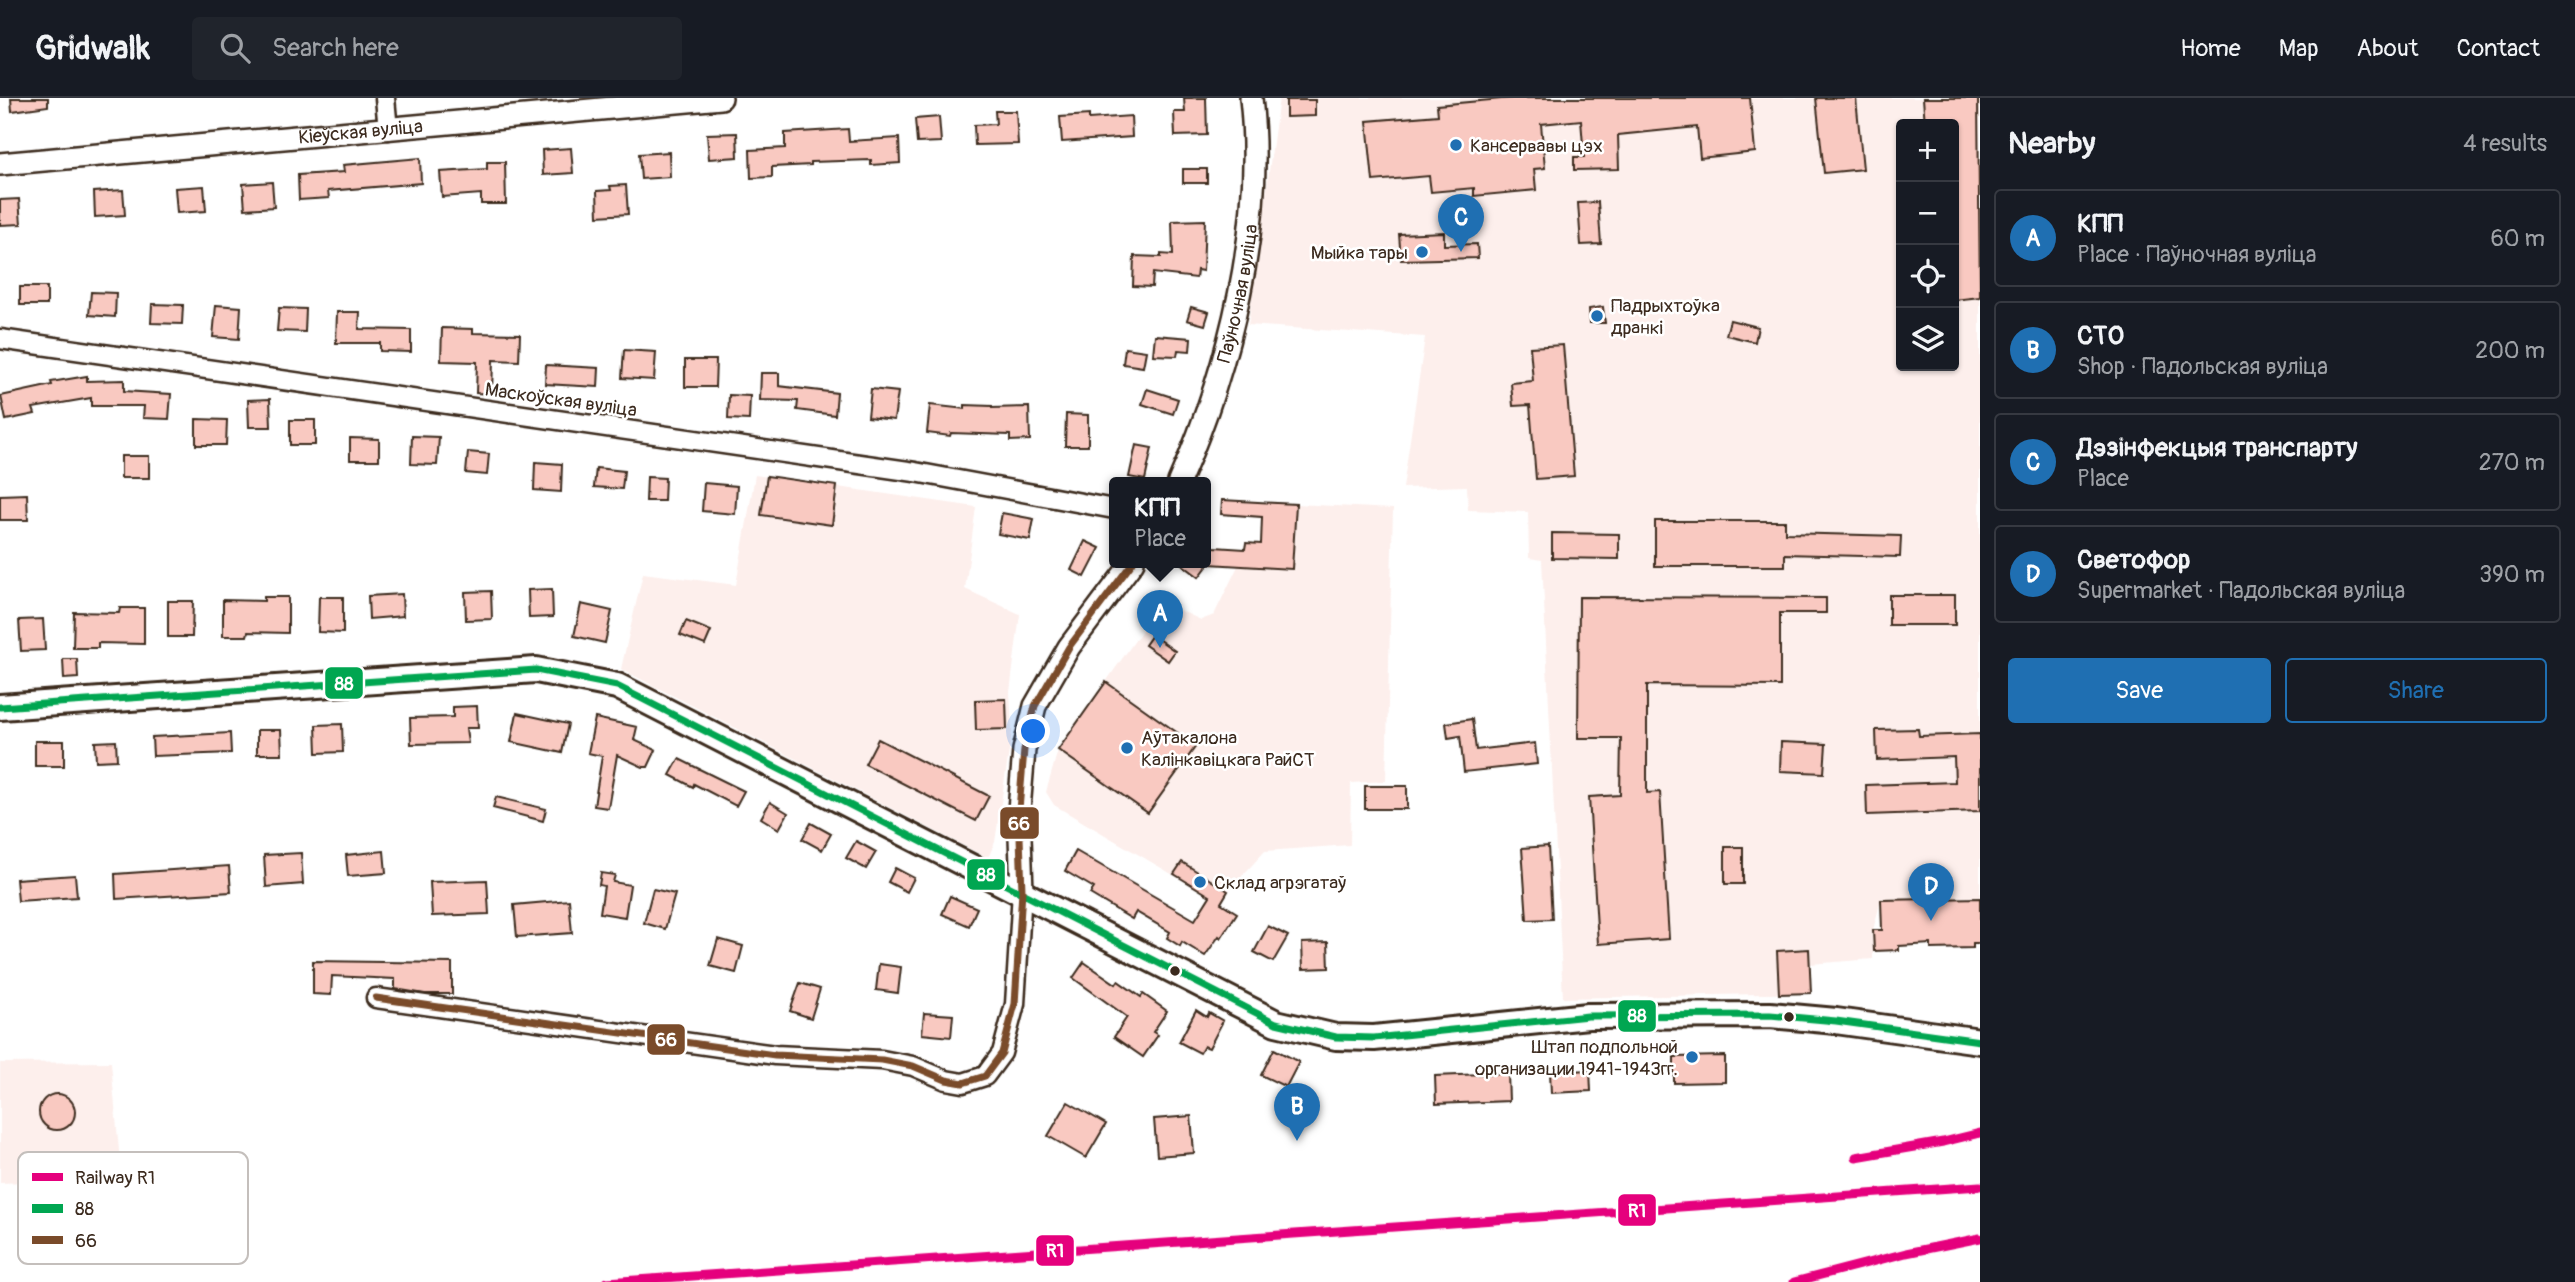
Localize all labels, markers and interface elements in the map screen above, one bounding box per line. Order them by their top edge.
search box [192,17,682,80]
text: Gridwalk [35,28,150,69]
icon: search [216,29,254,67]
text: Search here [272,32,399,64]
text: Home [2180,34,2241,63]
text: Map [2279,34,2319,63]
text: About [2357,34,2419,63]
text: Contact [2457,34,2540,63]
street label: Кіеўская вуліца [297,114,424,150]
map controls [1896,119,1959,371]
button: + [1896,119,1959,182]
text: Nearby [2008,125,2095,162]
text: 4 results [2463,129,2547,158]
place label: Кансервавы цэх [1470,134,1603,158]
marker: Кансервавы цэх [1448,137,1464,153]
button: − [1896,182,1959,245]
pin: C [1438,194,1484,252]
text: КПП [2077,208,2123,240]
street label: Паўночная вуліца [1212,223,1263,366]
text: A [2026,224,2040,253]
text: 60 m [2490,224,2545,253]
text: Place · Паўночная вуліца [2077,240,2317,269]
place label: Мыйка тары [1311,241,1408,265]
marker: Мыйка тары [1414,244,1430,260]
button: locate [1896,245,1959,308]
place label: Падрыхтоўка дранкі [1611,294,1720,340]
marker: Падрыхтоўка дранкі [1589,308,1605,324]
button: layers [1896,308,1959,371]
text: СТО [2077,320,2124,352]
text: B [2026,336,2040,365]
text: 200 m [2475,336,2545,365]
text: Shop · Падольская вуліца [2077,352,2328,381]
street label: Маскоўская вуліца [483,377,639,423]
text: Дэзінфекцыя транспарту [2077,432,2357,464]
text: C [2026,448,2040,477]
text: 270 m [2479,448,2545,477]
text: Place [2077,464,2129,493]
popup [1109,477,1211,568]
text: КПП [1134,492,1180,524]
text: Place [1134,524,1186,553]
text: Светофор [2077,544,2190,576]
text: D [2026,560,2040,589]
text: 390 m [2479,560,2545,589]
text: Supermarket · Падольская вуліца [2077,576,2405,605]
pin: A [1137,590,1183,648]
button: Save [2008,658,2271,723]
button: Share [2285,658,2547,723]
line badge: 88 [324,666,364,700]
text: 88 [334,672,354,696]
your location [1016,714,1050,748]
place label: Аўтакалона Калінкавіцкага РайСТ [1141,726,1315,772]
marker: Аўтакалона Калінкавіцкага РайСТ [1119,740,1135,756]
line badge: 66 [999,806,1040,840]
text: 66 [1008,812,1030,836]
line badge: 88 [966,858,1006,891]
text: 88 [976,863,996,887]
pin: D [1908,863,1954,921]
place label: Склад агрэгатаў [1214,871,1346,895]
marker: Склад агрэгатаў [1192,874,1208,890]
unlabelled marker [1168,964,1182,978]
line badge: 88 [1617,999,1657,1033]
text: 88 [1627,1004,1647,1028]
unlabelled marker [1782,1010,1796,1024]
line badge: 66 [646,1023,686,1056]
text: 66 [655,1028,677,1052]
place label: Штап подпольной организации 1941-1943гг. [1475,1035,1678,1081]
marker: Штап подпольной организации 1941-1943гг. [1684,1049,1700,1065]
pin: B [1274,1083,1320,1141]
legend [18,1152,248,1264]
text: Railway R1 [75,1166,155,1190]
line badge: R1 [1617,1193,1657,1227]
text: 88 [75,1197,94,1221]
text: R1 [1628,1199,1646,1223]
text: 66 [75,1229,97,1253]
line badge: R1 [1035,1234,1075,1267]
text: R1 [1046,1239,1064,1263]

